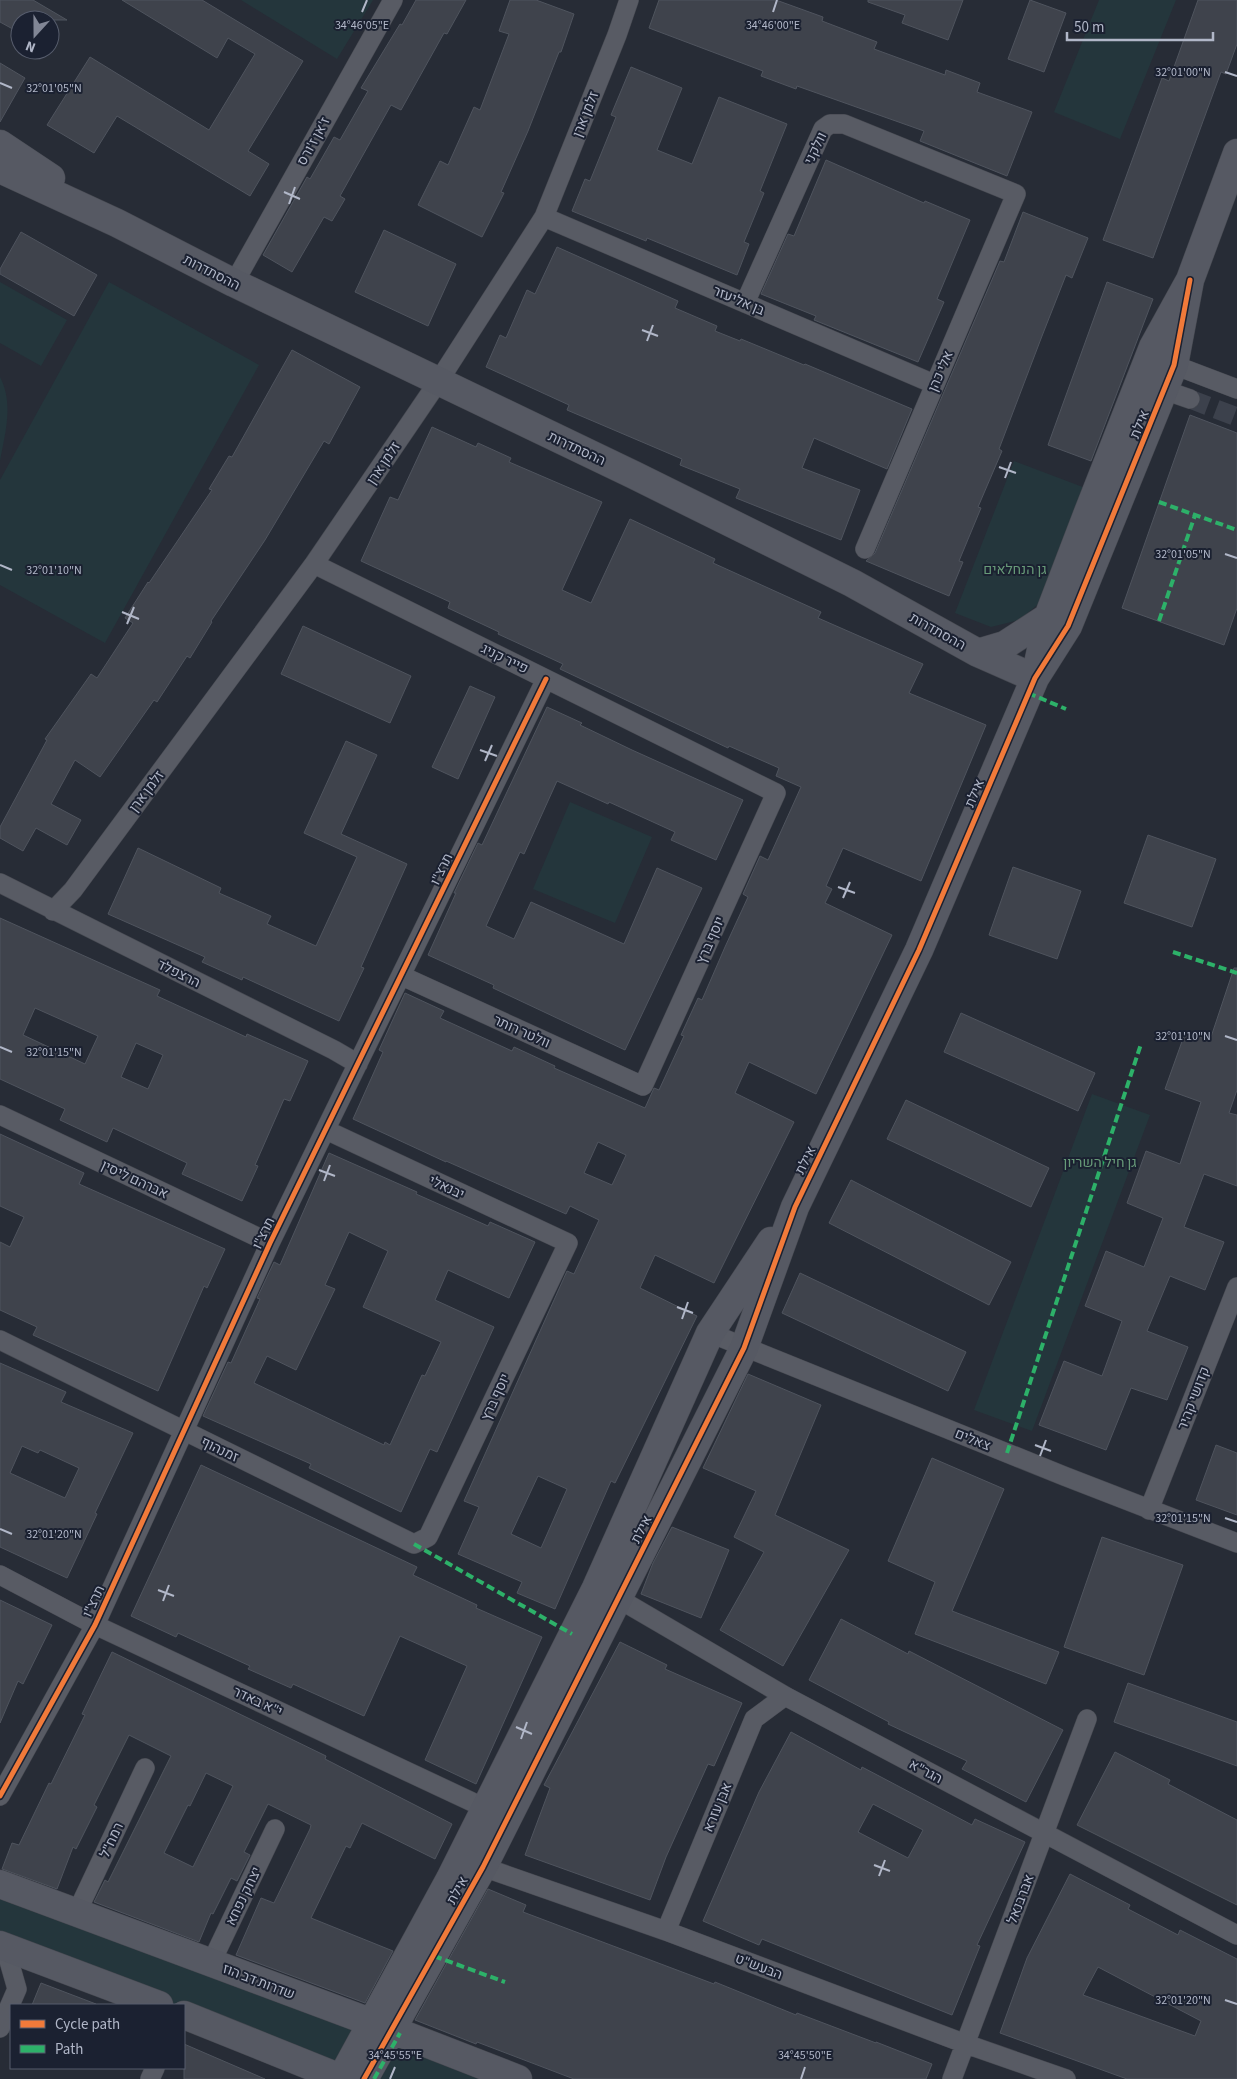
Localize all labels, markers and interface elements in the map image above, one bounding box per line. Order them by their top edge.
north arrow [10,10,60,60]
scale bar [1067,10,1213,42]
text: 34°46'05"E [335,17,389,34]
text: 34°46'00"E [746,17,800,34]
text: 50 m [1074,17,1104,38]
text: N [23,35,39,57]
text: 32°01'00"N [1155,64,1211,81]
text: 32°01'05"N [26,80,82,97]
street label: זלמן ארן [568,88,604,140]
street label: ז'אן ז'ורס [292,114,335,169]
street label: וולקני [800,129,832,168]
street label: ההסתדרות [180,250,243,296]
street label: בן אליעזר [710,281,768,321]
street label: אלי כהן [923,348,959,395]
street label: אילת [1125,407,1155,442]
street label: ההסתדרות [545,427,609,471]
street label: זלמן ארן [362,438,405,489]
text: 32°01'05"N [1155,546,1211,563]
park label: גן הנחלאים [983,560,1047,580]
text: 32°01'10"N [26,562,82,579]
street label: ההסתדרות [906,608,969,655]
street label: פייר קניג [478,639,532,679]
street label: זלמן ארן [124,766,169,817]
street label: אילת [960,776,990,811]
street label: תרצ"ו [426,850,458,889]
street label: יוסף ברץ [692,913,730,967]
street label: הרצפלד [153,955,204,993]
street label: וולטר רותר [490,1010,553,1053]
text: 32°01'10"N [1155,1028,1211,1045]
text: 32°01'15"N [26,1044,82,1061]
street label: אילת [791,1143,821,1178]
park label: גן חיל השריון [1063,1153,1137,1173]
street label: אברהם ליסין [98,1156,171,1204]
street label: יבנאלי [426,1171,468,1205]
street label: תרצ"ו [248,1214,280,1253]
street label: קדושי קהיר [1173,1364,1215,1433]
street label: יוסף ברץ [476,1370,516,1424]
street label: צאלים [952,1424,994,1456]
street label: זמנהוף [197,1432,242,1468]
text: 32°01'15"N [1155,1510,1211,1527]
street label: אילת [626,1512,657,1547]
text: 32°01'20"N [26,1526,82,1543]
street label: תרצ"ו [78,1582,110,1621]
street label: י"א באדר [230,1682,286,1722]
street label: הגר"א [905,1755,946,1789]
street label: אבן עזרא [699,1779,737,1835]
street label: רמח"ל [95,1819,129,1862]
street label: יצחק נפחא [221,1864,267,1929]
street label: אברבנאל [1002,1872,1040,1927]
street label: אילת [442,1873,474,1908]
street label: הבעש"ט [732,1949,785,1985]
street label: שדרות דב הוז [220,1959,298,2005]
text: 32°01'20"N [1155,1992,1211,2009]
legend [10,2004,185,2069]
text: Cycle path [55,2014,120,2035]
text: Path [55,2039,83,2060]
text: 34°45'55"E [368,2047,422,2064]
text: 34°45'50"E [778,2047,832,2064]

